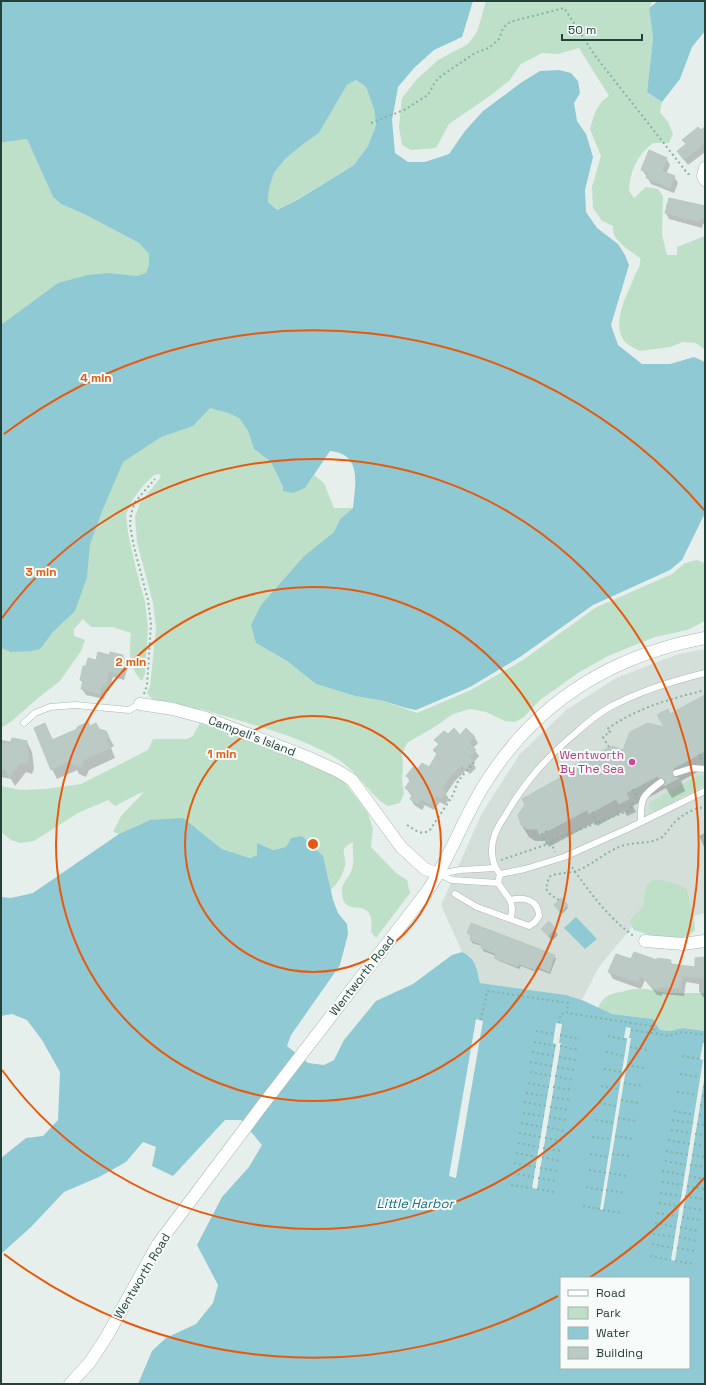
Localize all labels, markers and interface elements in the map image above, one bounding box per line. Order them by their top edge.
scale bar [562,16,642,42]
text: 50 m [568,22,596,38]
text: 4 min [80,370,112,386]
text: 3 min [25,564,57,580]
text: 2 min [115,654,147,670]
street label: Campell's Island [206,712,298,760]
text: 1 min [207,746,237,762]
place label: Wentworth By The Sea [560,747,624,777]
marker: Wentworth By The Sea [627,757,637,767]
centre of rings [306,837,320,851]
street label: Wentworth Road [326,933,398,1019]
water label: Little Harbor [377,1195,456,1212]
street label: Wentworth Road [110,1230,174,1322]
legend [560,1277,690,1369]
text: Road [596,1285,625,1301]
text: Park [596,1305,621,1321]
text: Water [596,1325,630,1341]
text: Building [596,1345,643,1361]

